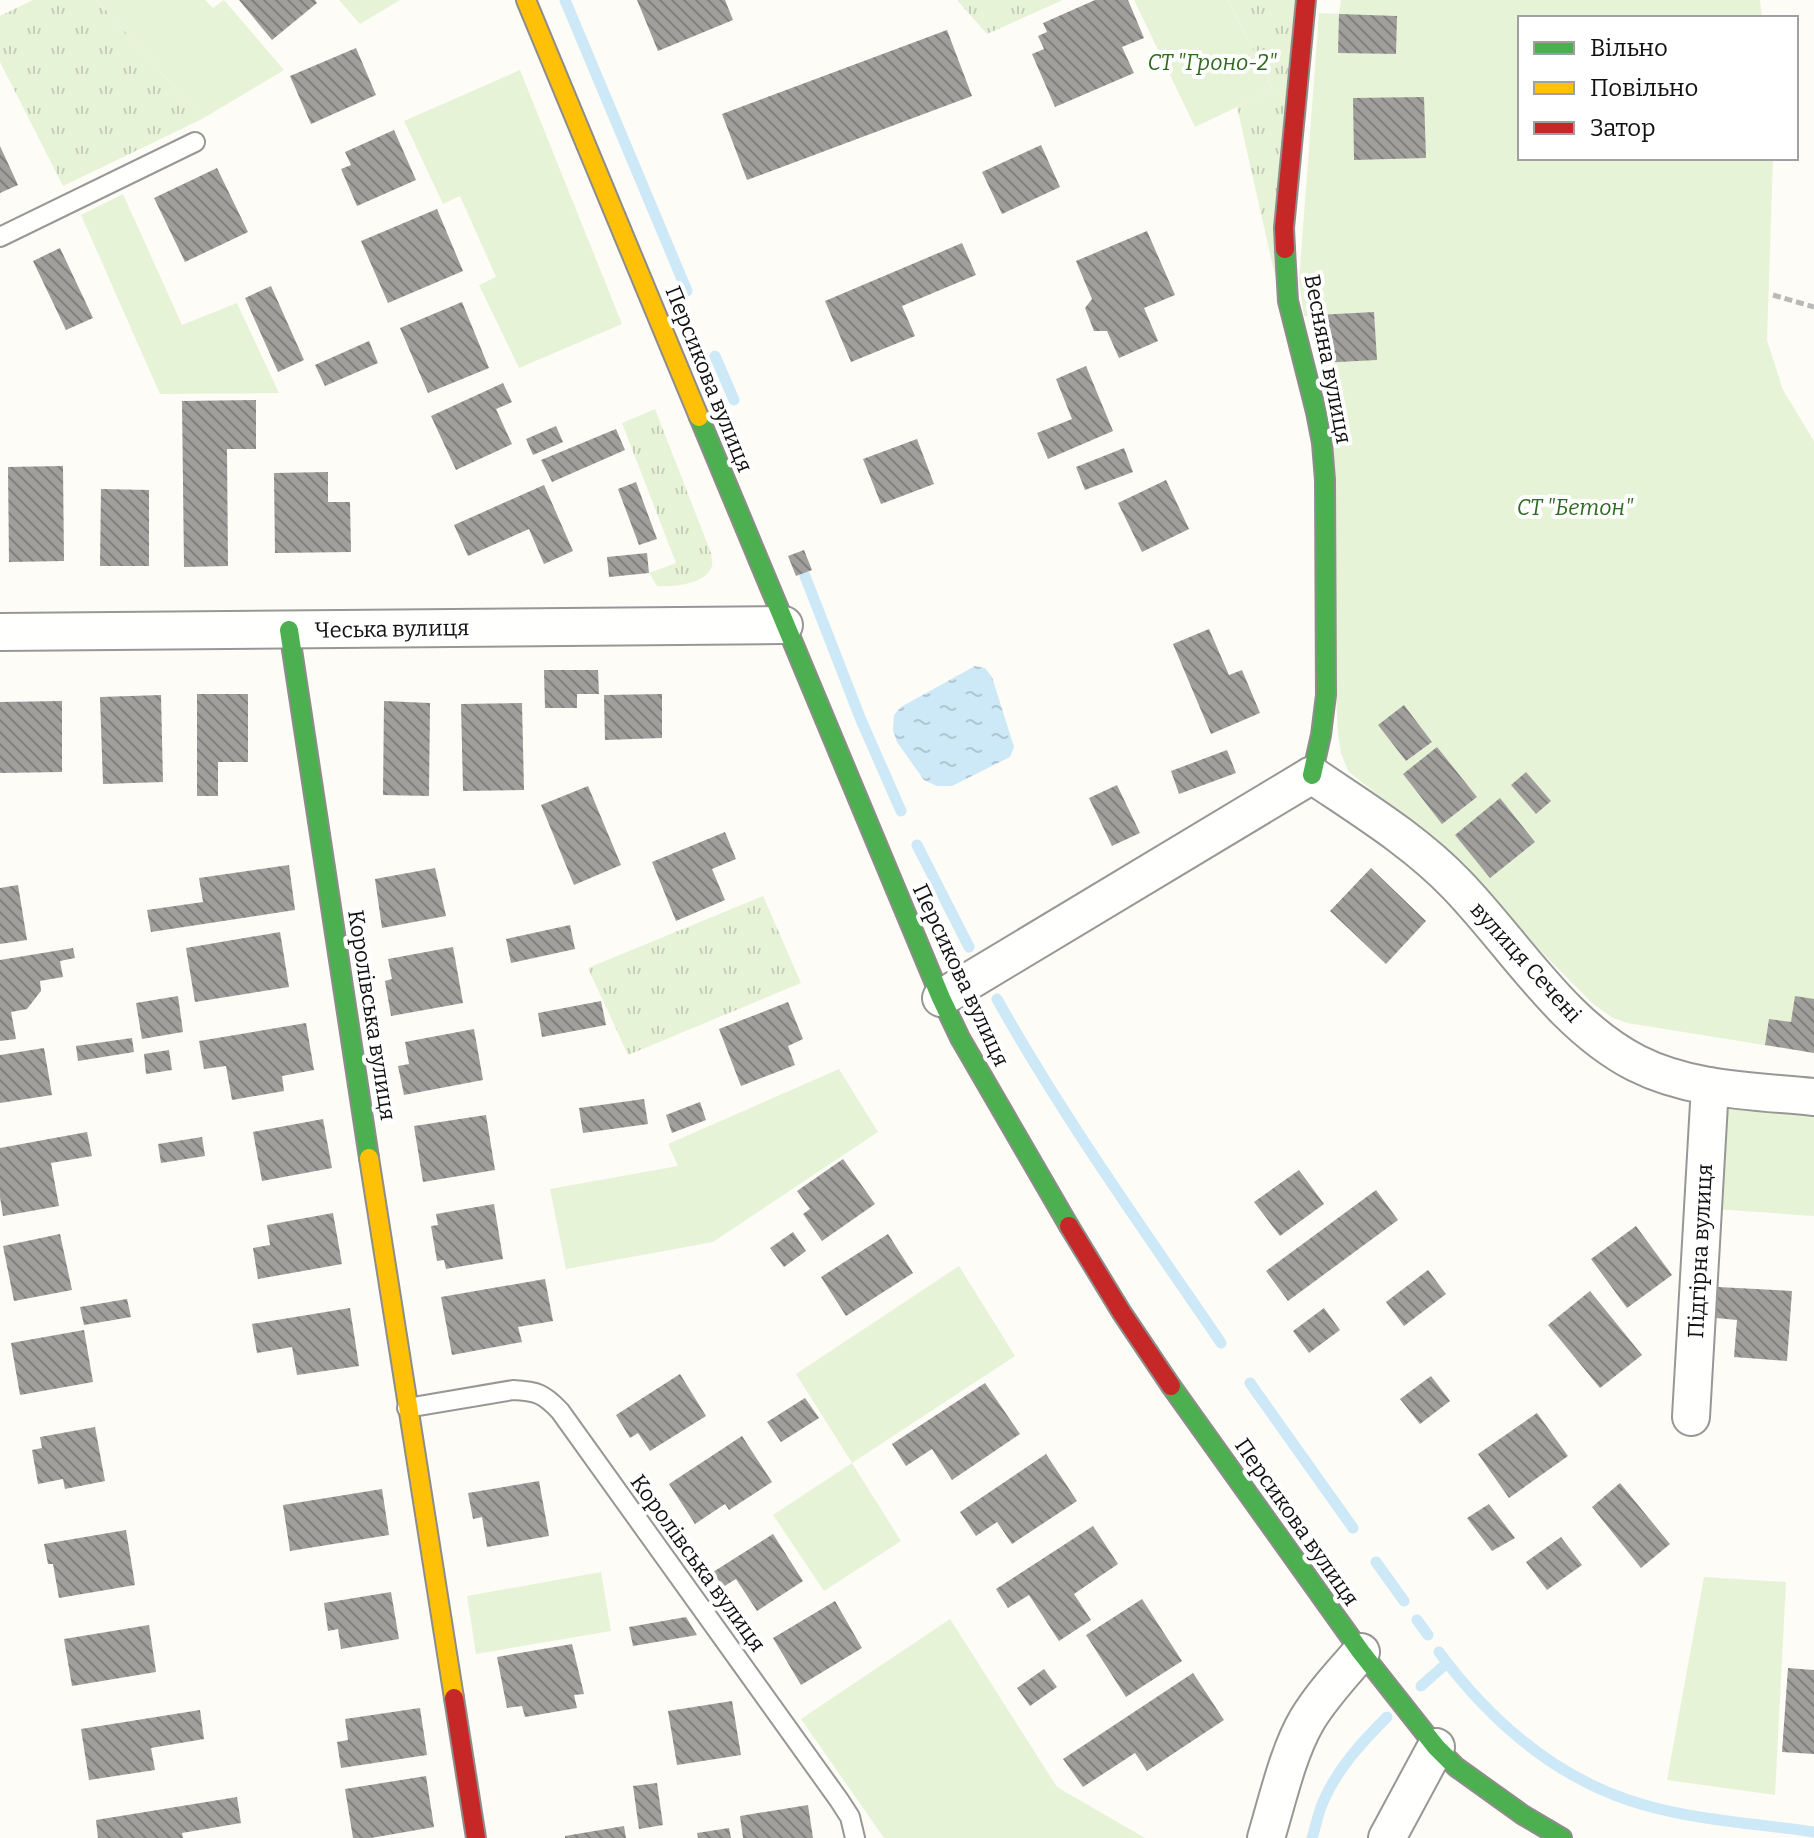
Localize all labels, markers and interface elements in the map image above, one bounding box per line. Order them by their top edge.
legend [1518,16,1798,160]
text: Вільно [1590,34,1668,62]
park label: СТ "Гроно-2" [1147,49,1277,76]
text: Повільно [1590,74,1698,102]
text: Затор [1590,114,1655,142]
street label: Весняна вулиця [1298,272,1358,446]
street label: Персикова вулиця [659,282,759,476]
park label: СТ "Бетон" [1517,494,1634,521]
street label: Чеська вулиця [314,614,470,644]
street label: Персикова вулиця [907,879,1015,1071]
street label: вулиця Сечені [1465,896,1587,1028]
street label: Королівська вулиця [342,908,402,1122]
street label: Підгірна вулиця [1682,1163,1718,1339]
street label: Персикова вулиця [1229,1433,1365,1611]
street label: Королівська вулиця [625,1469,771,1657]

